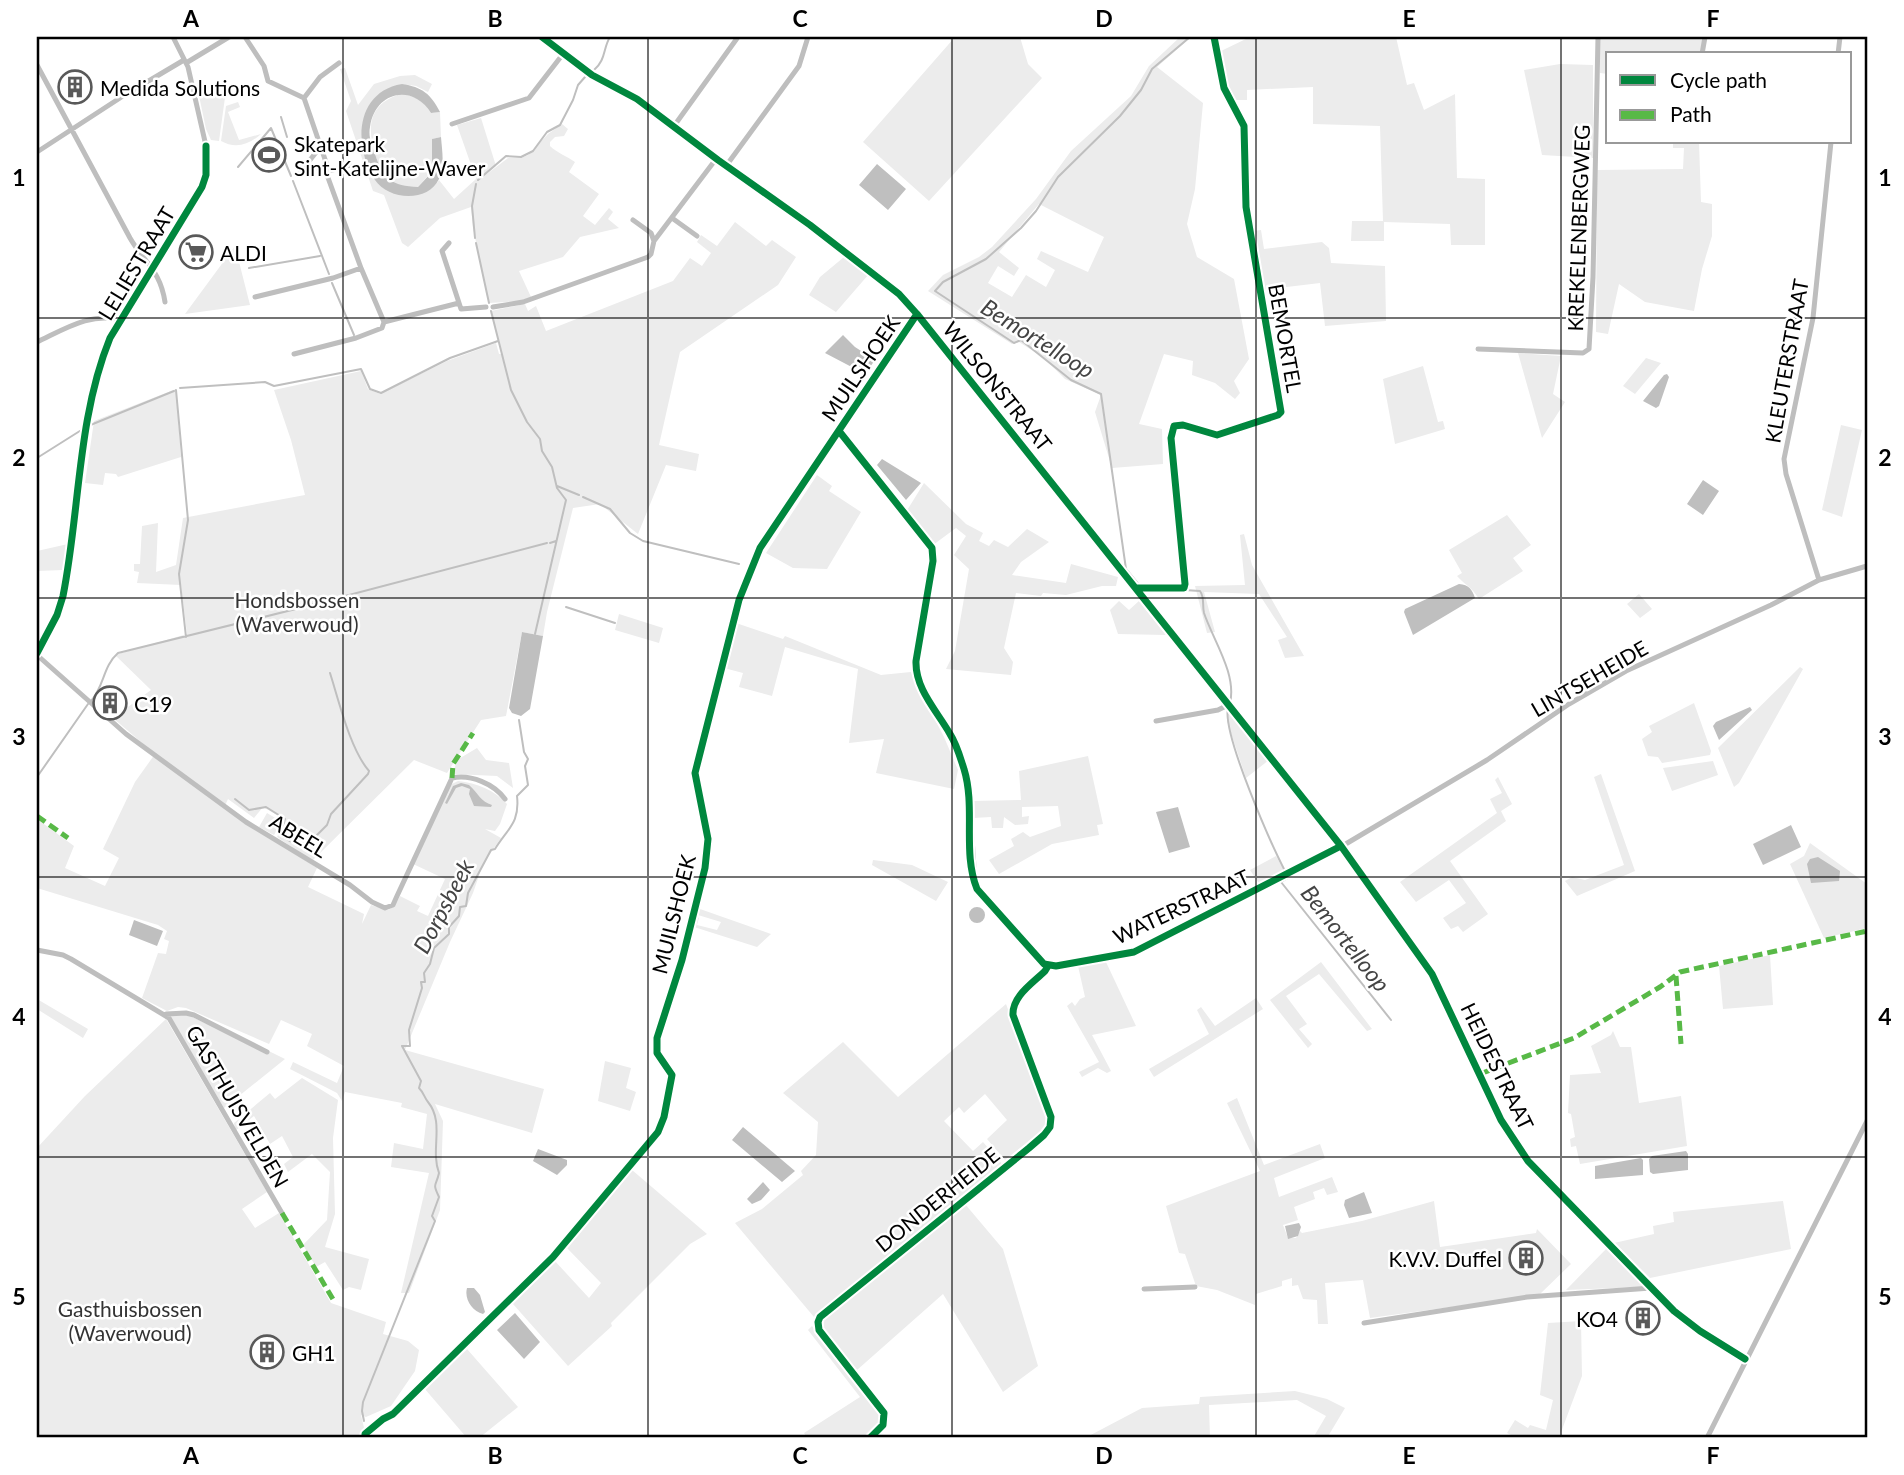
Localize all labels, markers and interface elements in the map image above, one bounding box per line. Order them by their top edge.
text: A [182,4,200,32]
text: B [487,4,503,32]
text: C [792,4,808,32]
text: D [1095,4,1113,32]
text: E [1402,4,1416,32]
text: F [1706,4,1720,32]
legend [1606,52,1852,144]
text: Cycle path [1670,67,1767,92]
building icon: Medida Solutions [56,68,94,106]
place label: Medida Solutions [100,75,260,100]
text: Path [1670,101,1712,126]
street label: KREKELENBERGWEG [1562,124,1594,332]
place label: Skatepark Sint-Katelijne-Waver [294,131,486,180]
sports icon: Skatepark Sint-Katelijne-Waver [250,136,288,174]
text: 1 [12,163,26,191]
text: 1 [1878,163,1892,191]
street label: LELIESTRAAT [92,201,180,324]
supermarket icon: ALDI [177,233,215,271]
place label: ALDI [220,240,267,265]
street label: KLEUTERSTRAAT [1759,276,1813,445]
street label: BEMORTEL [1264,282,1308,395]
water label: Bemortelloop [976,292,1100,384]
street label: MUILSHOEK [816,310,904,426]
street label: WILSONSTRAAT [938,316,1058,456]
text: 2 [12,443,26,471]
text: 2 [1878,443,1892,471]
park label: Hondsbossen (Waverwoud) [235,587,359,636]
street label: LINTSEHEIDE [1526,634,1652,722]
building icon: C19 [91,684,129,722]
place label: C19 [134,691,172,716]
text: 3 [12,722,26,750]
text: 3 [1878,722,1892,750]
street label: ABEEL [266,808,333,862]
street label: MUILSHOEK [646,852,700,976]
water label: Dorpsbeek [407,853,480,958]
street label: WATERSTRAAT [1109,863,1254,949]
water label: Bemortelloop [1296,879,1396,997]
street label: HEIDESTRAAT [1456,998,1540,1134]
text: 4 [12,1002,26,1030]
text: 4 [1878,1002,1892,1030]
street label: GASTHUISVELDEN [181,1021,295,1191]
street label: DONDERHEIDE [870,1141,1004,1257]
building icon: K.V.V. Duffel [1507,1239,1545,1277]
place label: K.V.V. Duffel [1388,1246,1502,1271]
text: 5 [12,1282,26,1310]
text: 5 [1878,1282,1892,1310]
park label: Gasthuisbossen (Waverwoud) [58,1296,202,1345]
building icon: KO4 [1624,1299,1662,1337]
place label: KO4 [1576,1306,1618,1331]
building icon: GH1 [248,1333,286,1371]
place label: GH1 [292,1340,336,1365]
text: A [182,1441,200,1469]
text: B [487,1441,503,1469]
text: C [792,1441,808,1469]
text: D [1095,1441,1113,1469]
text: E [1402,1441,1416,1469]
text: F [1706,1441,1720,1469]

